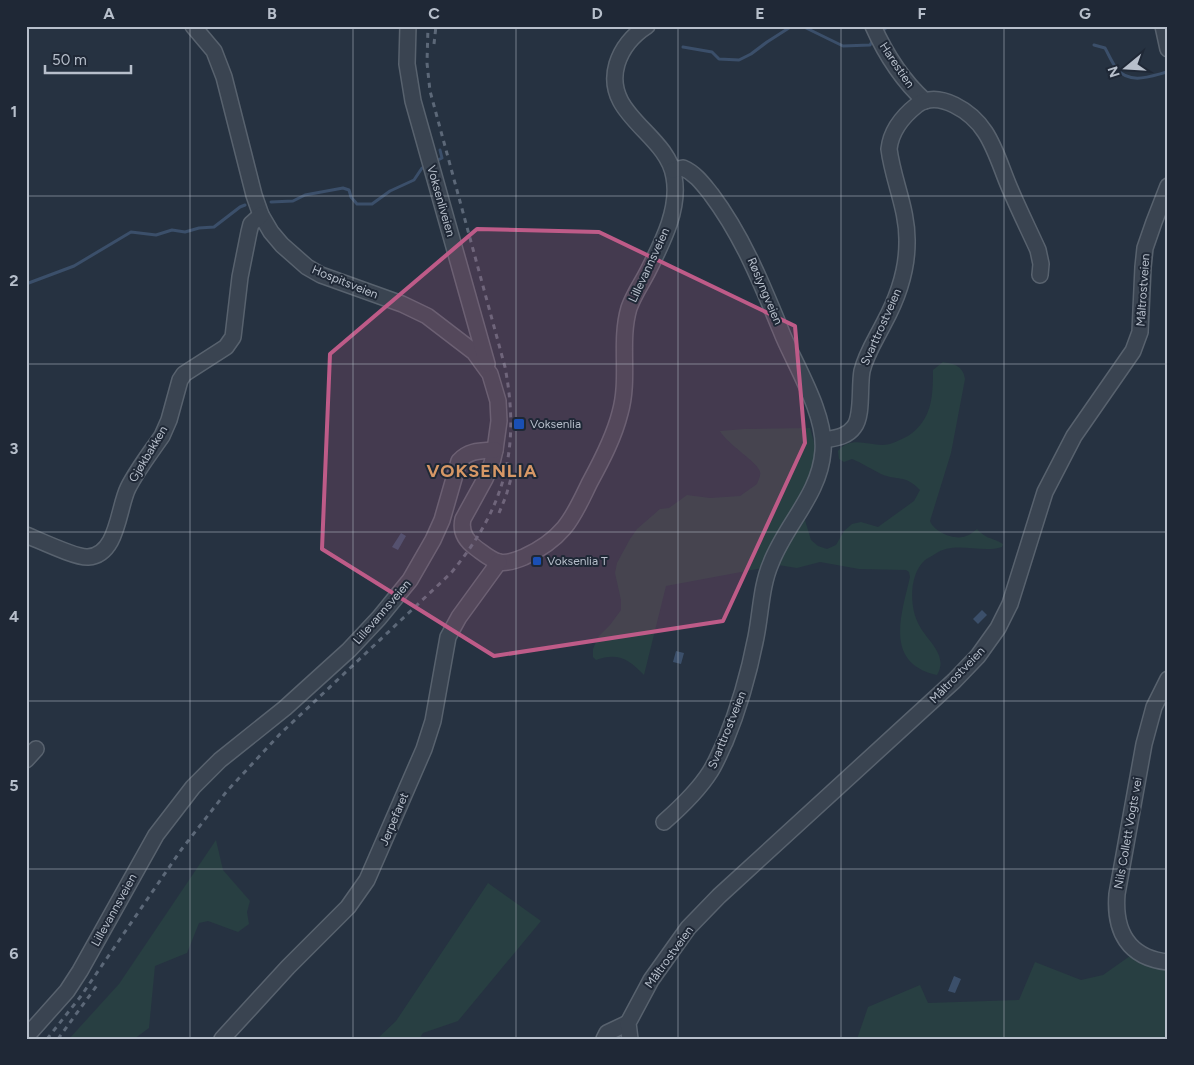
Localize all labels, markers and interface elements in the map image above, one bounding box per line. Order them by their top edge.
text: A [103,4,115,23]
text: B [267,4,277,23]
text: C [428,4,440,23]
text: D [591,4,603,23]
text: E [755,4,765,23]
text: F [918,4,927,23]
text: G [1079,4,1091,23]
street label: Harestien [877,40,917,91]
scale bar [45,42,131,74]
north arrow [1102,42,1152,92]
text: 50 m [52,51,87,69]
text: N [1104,64,1124,80]
text: 1 [11,102,17,121]
street label: Voksenliveien [424,164,458,239]
street label: Lillevannsveien [626,225,672,304]
street label: Måltrostveien [1133,253,1153,327]
street label: Røslyngveien [745,255,786,327]
street label: Hospitsveien [310,262,380,302]
text: 2 [9,271,19,290]
street label: Svarttrostveien [858,286,904,368]
marker: Voksenlia [512,417,526,431]
place label: Voksenlia [530,417,581,431]
street label: Gjøkbakken [126,423,170,485]
text: 3 [10,439,19,458]
district label: VOKSENLIA [426,460,538,482]
place label: Voksenlia T [547,554,608,568]
marker: Voksenlia T [531,555,543,567]
street label: Lillevannsveien [350,577,414,647]
text: 4 [9,607,19,626]
street label: Måltrostveien [927,644,988,706]
street label: Svarttrostveien [705,689,749,771]
text: 5 [9,776,19,795]
street label: Nils Collett Vogts vei [1111,776,1145,890]
street label: Jerpefaret [377,790,412,848]
street label: Lillevannsveien [88,871,140,949]
street label: Måltrostveien [642,923,696,991]
text: 6 [9,944,19,963]

